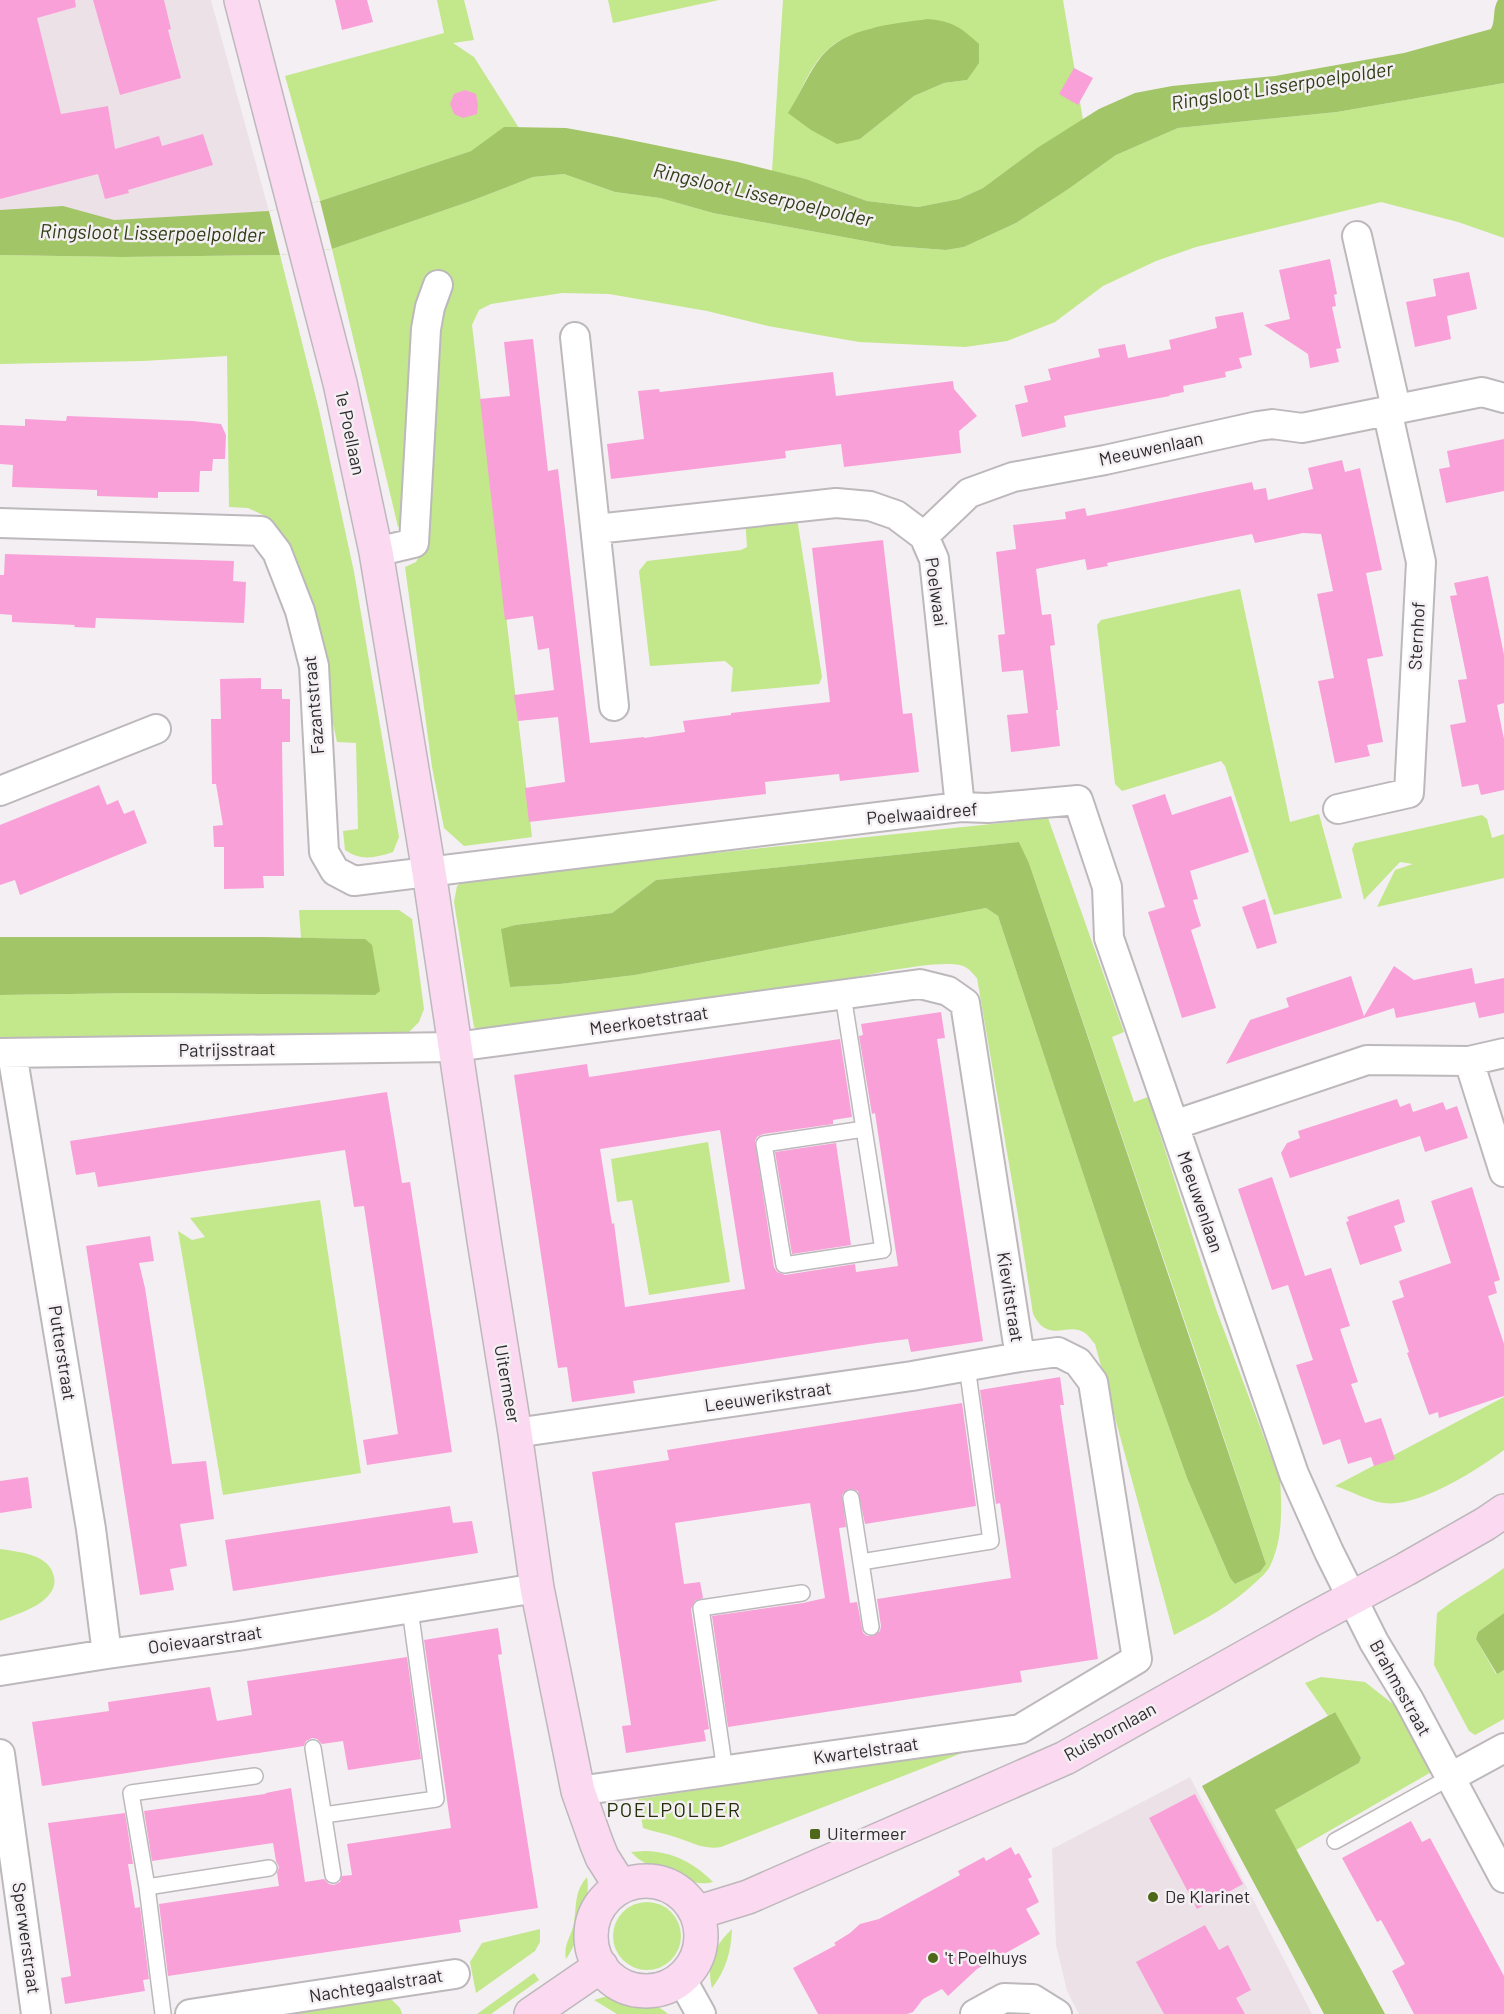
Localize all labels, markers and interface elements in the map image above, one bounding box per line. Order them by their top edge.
water label: Ringsloot Lisserpoelpolder [1169,55,1396,114]
water label: Ringsloot Lisserpoelpolder [651,157,876,231]
water label: Ringsloot Lisserpoelpolder [40,218,265,246]
street label: 1e Poellaan [331,389,371,477]
street label: Meeuwenlaan [1097,426,1205,470]
street label: Poelwaai [921,556,953,628]
street label: Sternhof [1403,601,1429,671]
street label: Fazantstraat [298,655,328,755]
street label: Poelwaaidreef [865,797,978,829]
street label: Meerkoetstraat [588,1001,710,1039]
street label: Patrijsstraat [178,1037,276,1061]
street label: Meeuwenlaan [1173,1148,1229,1255]
street label: Kievitstraat [993,1250,1029,1344]
street label: Putterstraat [45,1304,81,1402]
street label: Uitermeer [490,1343,526,1425]
street label: Leeuwerikstraat [703,1376,833,1416]
street label: Ooievaarstraat [146,1620,263,1658]
street label: Brahmsstraat [1365,1636,1436,1739]
street label: Ruishornlaan [1060,1697,1159,1765]
street label: Kwartelstraat [812,1732,920,1768]
district label: POELPOLDER [606,1797,742,1821]
place label: Uitermeer [827,1822,907,1844]
marker: Uitermeer [808,1827,822,1841]
street label: Sperwerstraat [8,1881,46,1995]
place label: De Klarinet [1165,1885,1250,1907]
marker: De Klarinet [1146,1890,1160,1904]
place label: 't Poelhuys [945,1946,1027,1968]
marker: 't Poelhuys [926,1951,940,1965]
street label: Nachtegaalstraat [307,1964,444,2006]

